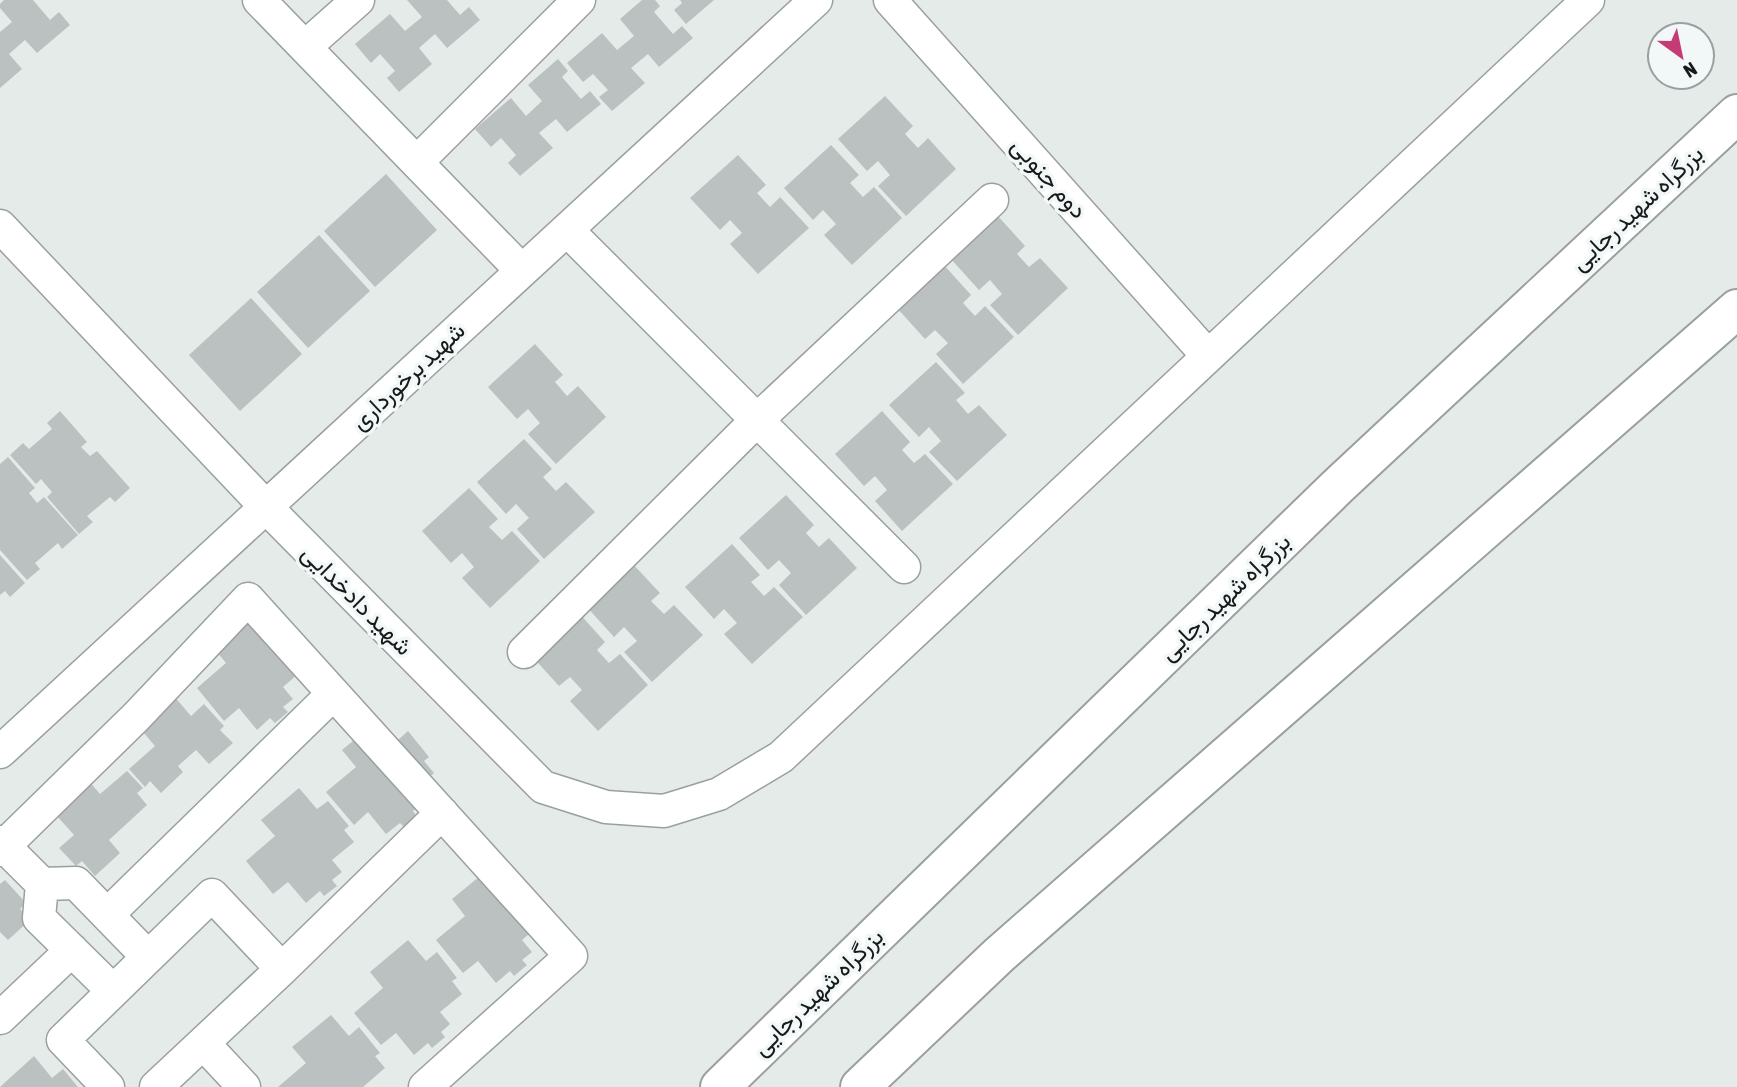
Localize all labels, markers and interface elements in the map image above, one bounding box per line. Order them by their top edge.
north arrow [1646,21,1716,91]
text: N [1680,58,1701,83]
street label: دوم جنوبی [1004,132,1093,226]
street label: بزرگراه شهید رجایی [1565,139,1710,277]
street label: شهید برخورداری [345,316,471,437]
street label: بزرگراه شهید رجایی [1154,528,1297,667]
street label: شهید دادخدایی [295,539,418,662]
street label: بزرگراه شهید رجایی [747,923,890,1062]

